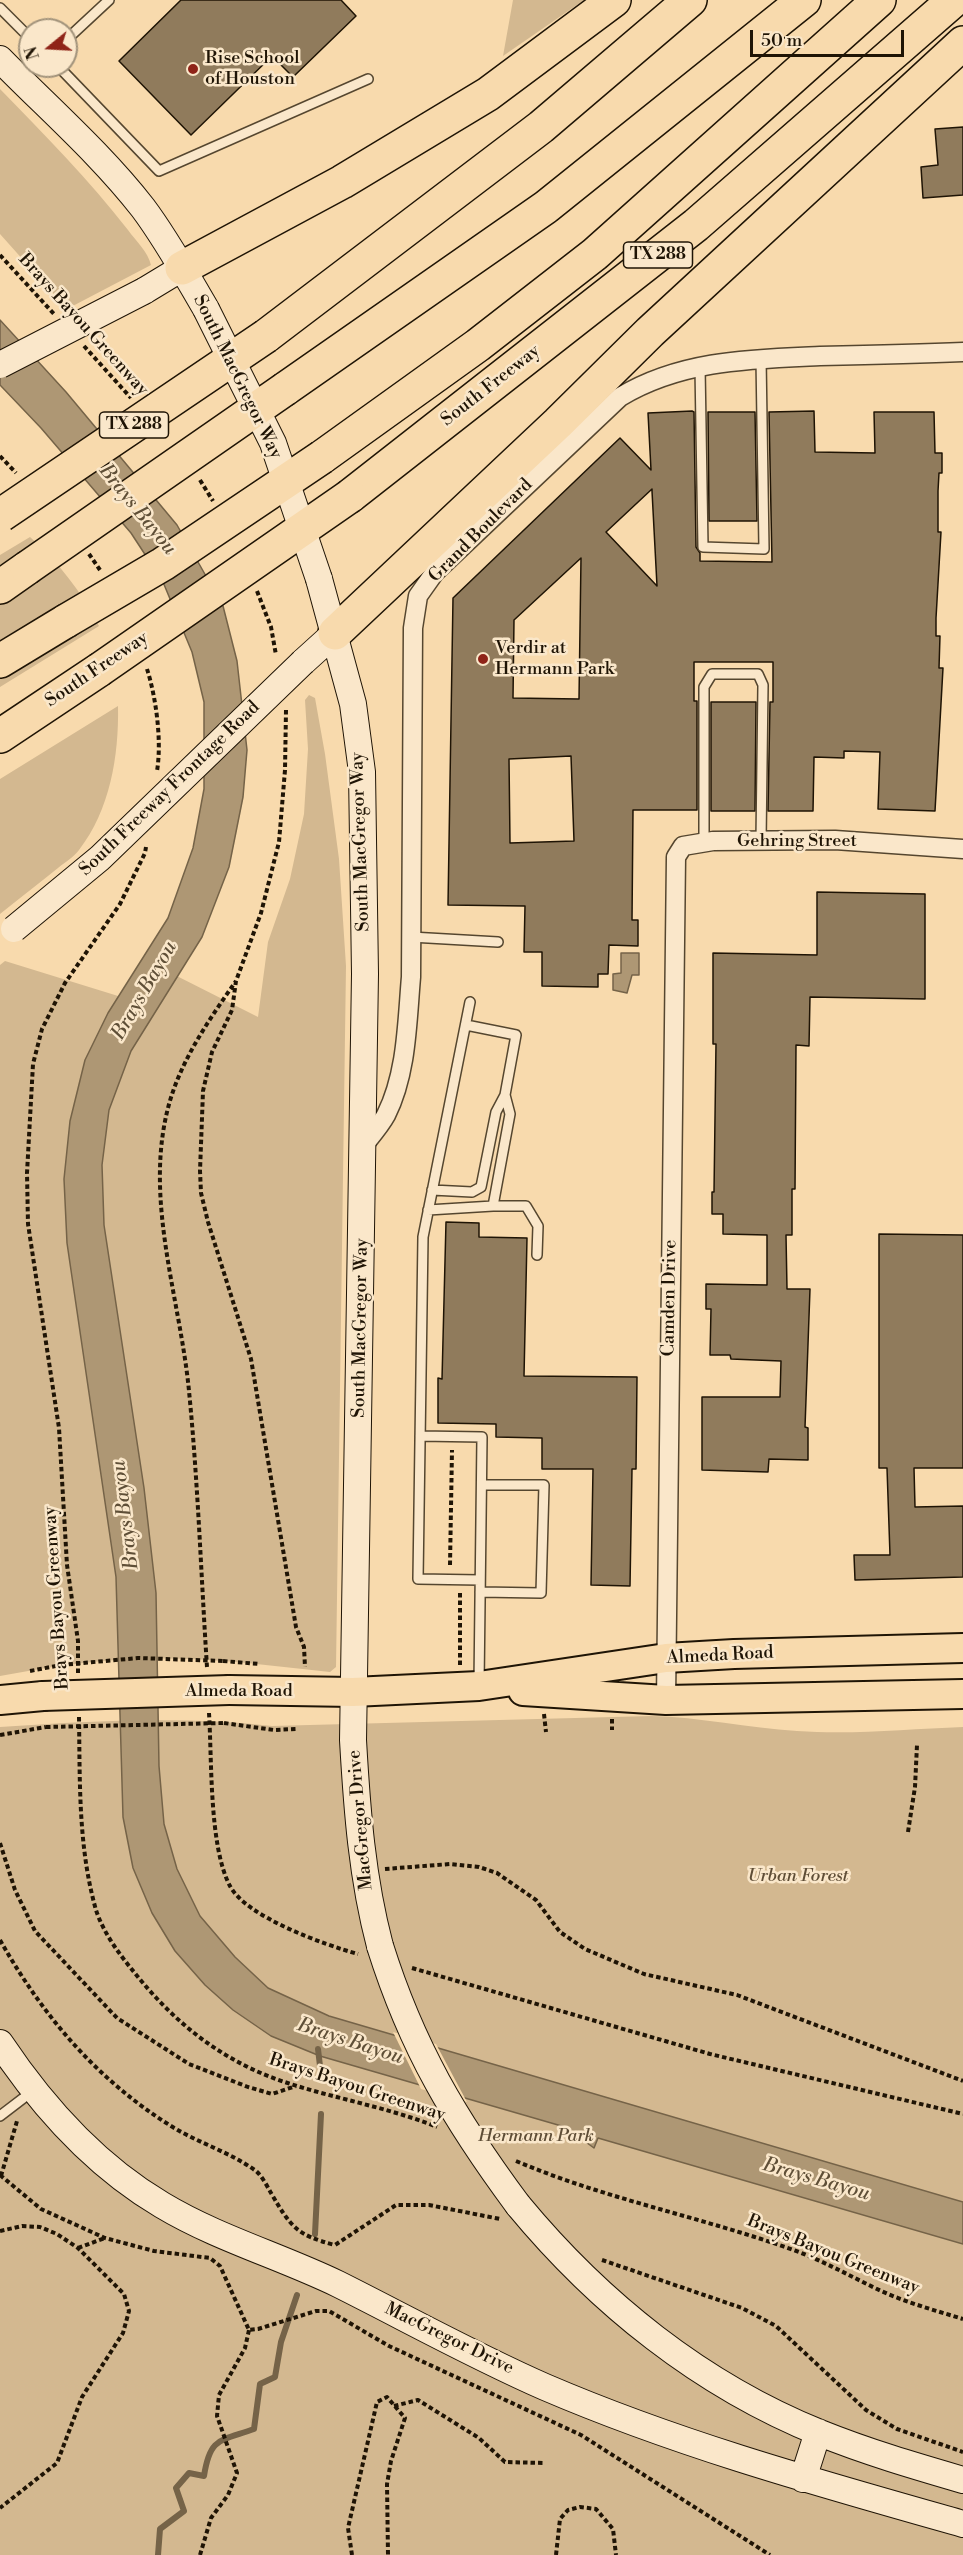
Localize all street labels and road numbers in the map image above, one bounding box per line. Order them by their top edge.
road number: TX 288 [624,242,692,268]
street label: Brays Bayou Greenway [13,249,153,401]
street label: South MacGregor Way [188,292,286,462]
street label: South Freeway [437,341,545,431]
road number: TX 288 [100,412,168,438]
street label: Grand Boulevard [425,475,537,587]
street label: South Freeway [41,628,153,712]
street label: South Freeway Frontage Road [75,697,265,881]
street label: South MacGregor Way [347,752,375,932]
street label: Gehring Street [737,831,857,853]
street label: South MacGregor Way [349,1238,373,1418]
street label: Camden Drive [658,1239,682,1357]
street label: Brays Bayou Greenway [40,1506,74,1690]
street label: Almeda Road [666,1642,774,1670]
street label: Almeda Road [185,1681,293,1703]
street label: MacGregor Drive [344,1749,378,1891]
street label: Brays Bayou Greenway [266,2049,448,2127]
street label: Brays Bayou Greenway [744,2211,922,2299]
street label: MacGregor Drive [381,2298,517,2380]

